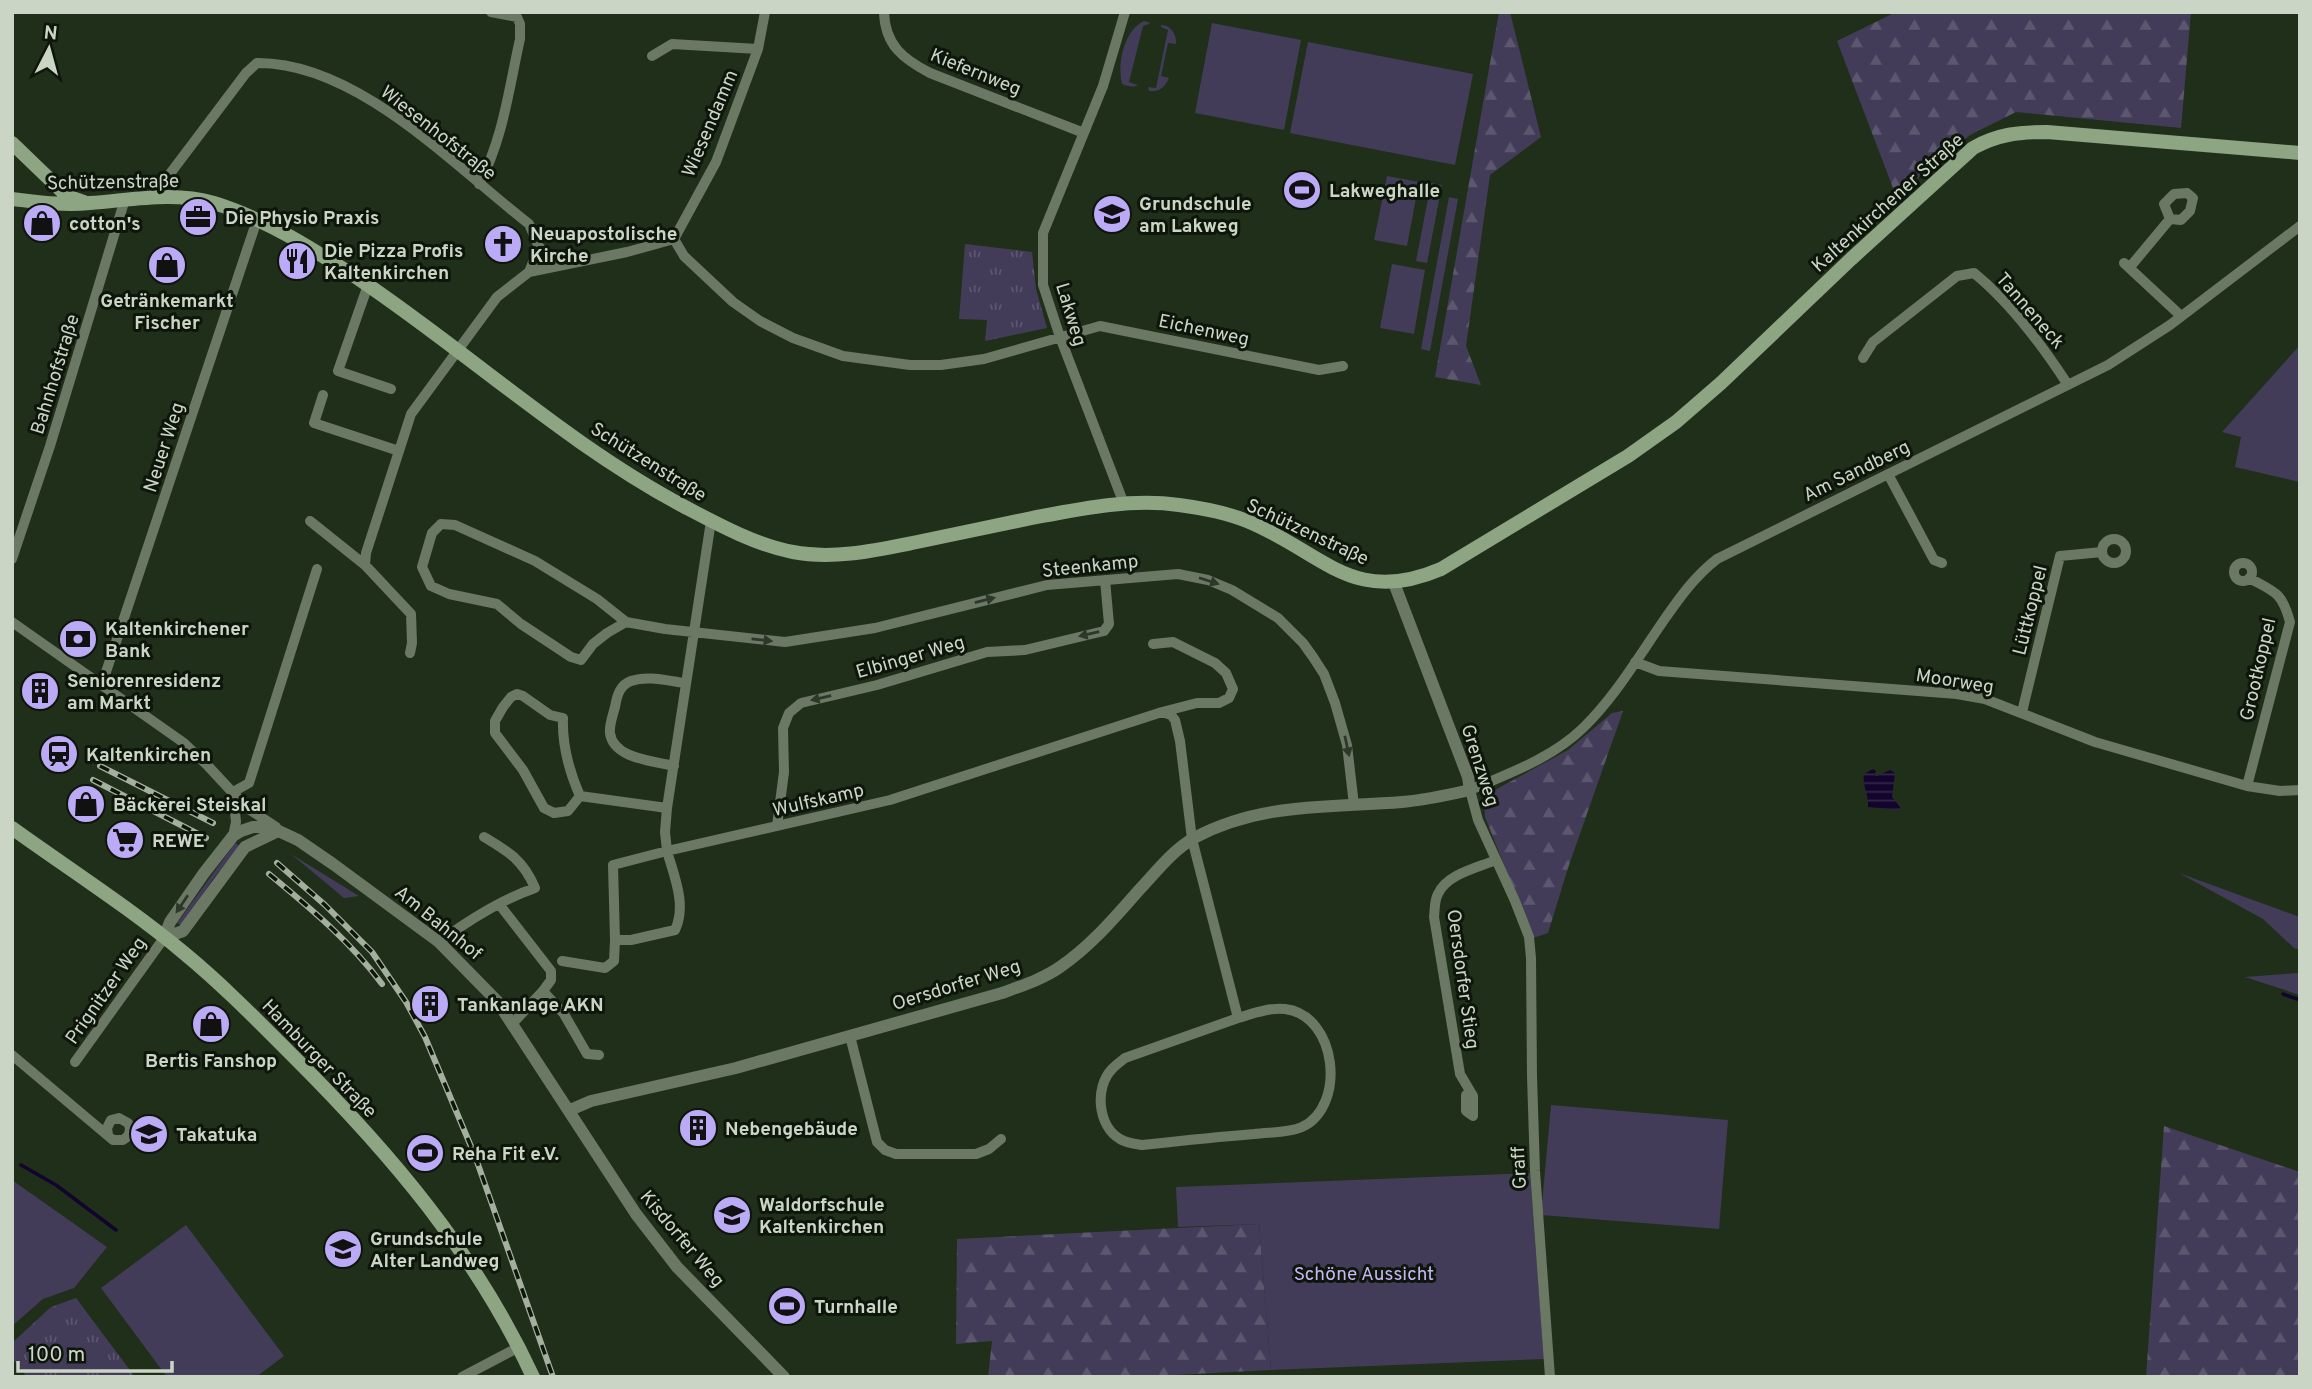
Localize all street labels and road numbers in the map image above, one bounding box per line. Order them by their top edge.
street label: Kiefernweg [926,44,1024,102]
street label: Wiesendamm [677,66,744,181]
street label: Wiesenhofstraße [375,81,501,186]
street label: Kaltenkirchener Straße [1807,129,1969,278]
street label: Schützenstraße [47,170,179,196]
street label: Tanneneck [1990,268,2069,354]
street label: Lakweg [1049,280,1091,349]
street label: Eichenweg [1156,310,1251,352]
street label: Bahnhofstraße [26,312,86,438]
street label: Neuer Weg [139,400,191,496]
street label: Schützenstraße [585,417,710,508]
street label: Am Sandberg [1800,436,1914,508]
street label: Schützenstraße [1242,494,1372,572]
street label: Steenkamp [1041,550,1140,584]
street label: Lüttkoppel [2008,563,2054,658]
street label: Grootkoppel [2235,616,2282,723]
street label: Elbinger Weg [853,631,968,685]
street label: Moorweg [1914,664,1995,700]
street label: Grenzweg [1455,721,1504,810]
street label: Wulfskamp [770,779,867,823]
street label: Am Bahnhof [389,881,487,966]
street label: Oersdorfer Stieg [1440,908,1484,1051]
street label: Prignitzer Weg [61,933,152,1049]
street label: Oersdorfer Weg [889,955,1024,1017]
street label: Hamburger Straße [256,995,381,1124]
street label: Graff [1507,1146,1533,1190]
street label: Kisdorfer Weg [634,1186,729,1293]

